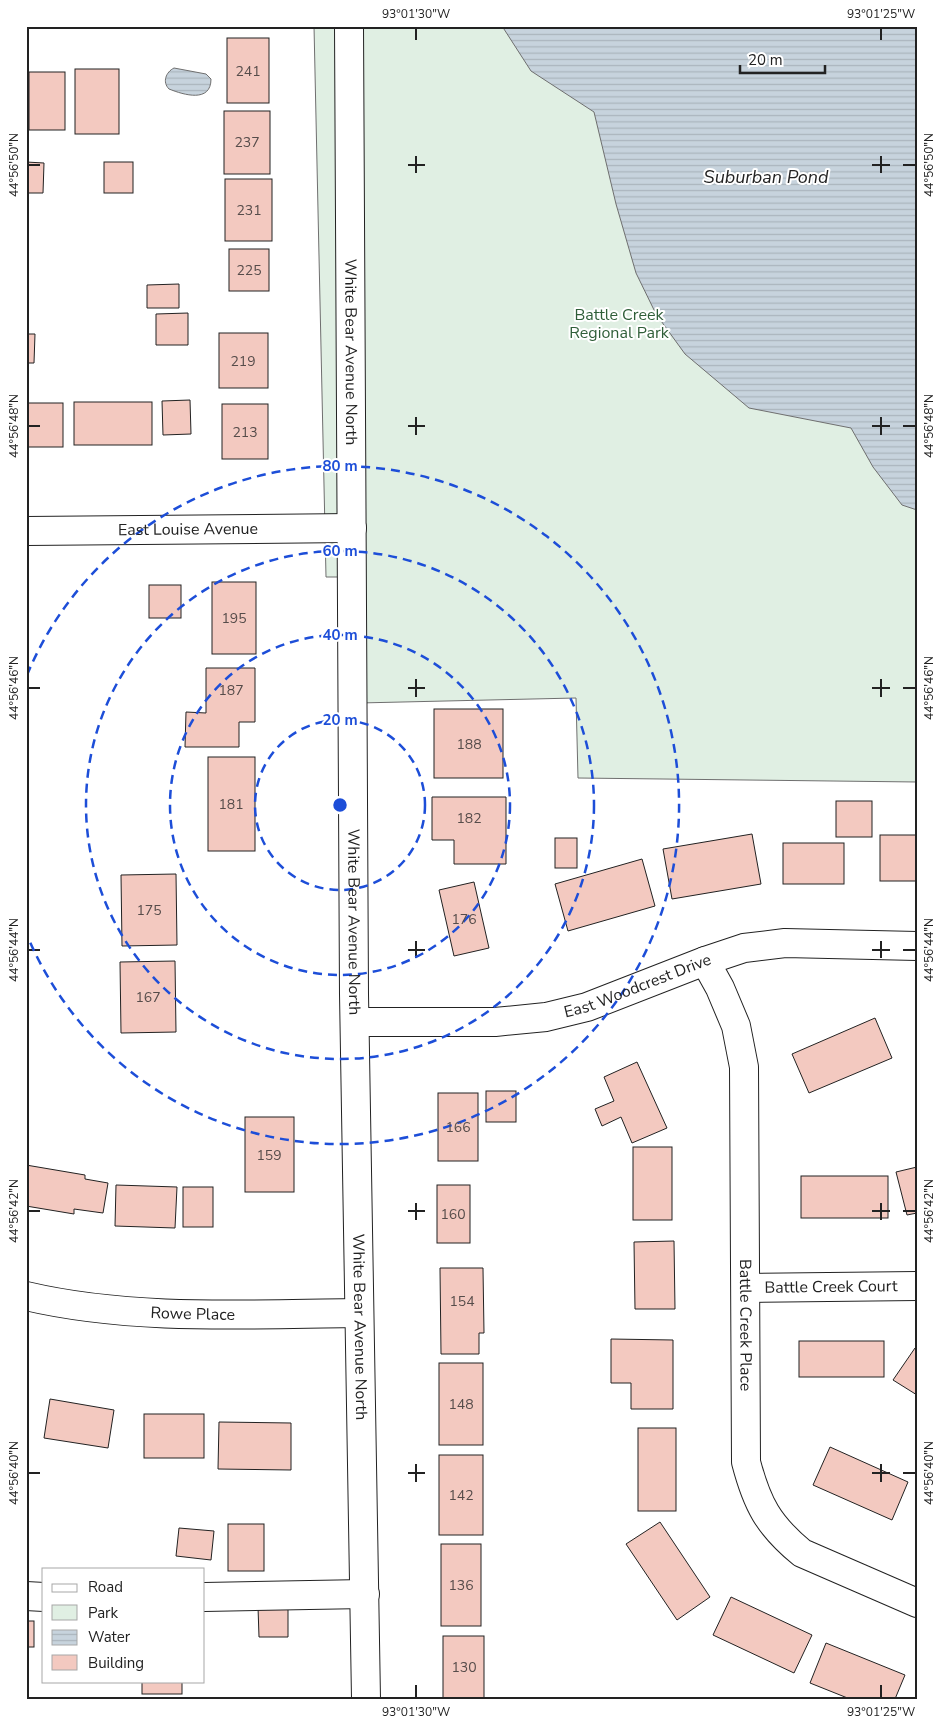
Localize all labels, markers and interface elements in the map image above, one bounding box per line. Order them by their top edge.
text: 93°01'30"W [382,6,450,22]
text: 93°01'25"W [847,6,915,22]
scale bar [740,42,826,74]
text: 20 m [748,50,783,70]
house number: 241 [235,62,261,81]
text: 44°56'50"N [6,133,22,197]
house number: 237 [234,133,260,152]
text: 44°56'50"N [921,133,937,197]
water label: Suburban Pond [704,165,829,189]
house number: 231 [236,201,262,220]
street label: White Bear Avenue North [339,259,362,445]
house number: 225 [236,261,262,280]
park label: Battle Creek Regional Park [569,304,670,344]
house number: 219 [230,352,256,371]
text: 44°56'48"N [6,394,22,458]
text: 44°56'48"N [921,394,937,458]
house number: 213 [232,423,258,442]
text: 80 m [322,456,358,476]
street label: East Louise Avenue [118,518,258,541]
text: 60 m [322,541,358,561]
house number: 195 [221,609,247,628]
text: 40 m [322,625,358,645]
text: 44°56'46"N [6,656,22,720]
text: 44°56'46"N [921,656,937,720]
house number: 187 [218,681,244,700]
text: 20 m [322,710,358,730]
house number: 188 [456,735,482,754]
house number: 181 [218,795,244,814]
centre of rings [331,796,349,814]
house number: 182 [456,809,482,828]
street label: White Bear Avenue North [342,829,365,1015]
house number: 175 [136,901,162,920]
house number: 176 [451,910,477,929]
text: 44°56'44"N [6,918,22,982]
text: 44°56'44"N [921,918,937,982]
street label: East Woodcrest Drive [562,949,714,1023]
house number: 167 [135,988,161,1007]
house number: 166 [445,1118,471,1137]
house number: 159 [256,1146,282,1165]
text: 44°56'42"N [6,1179,22,1243]
text: 44°56'42"N [921,1179,937,1243]
house number: 160 [440,1205,466,1224]
street label: White Bear Avenue North [347,1234,372,1420]
street label: Battle Creek Place [734,1259,757,1391]
street label: Battle Creek Court [764,1275,898,1299]
house number: 154 [449,1292,475,1311]
street label: Rowe Place [150,1302,235,1326]
house number: 148 [448,1395,474,1414]
text: 44°56'40"N [6,1441,22,1505]
text: 44°56'40"N [921,1441,937,1505]
house number: 142 [448,1486,474,1505]
legend [42,1568,205,1682]
house number: 136 [448,1576,474,1595]
text: Road [88,1577,123,1597]
text: Park [88,1603,118,1623]
text: Water [88,1627,131,1647]
text: Building [88,1653,144,1673]
house number: 130 [451,1658,477,1677]
text: 93°01'30"W [382,1704,450,1720]
text: 93°01'25"W [847,1704,915,1720]

